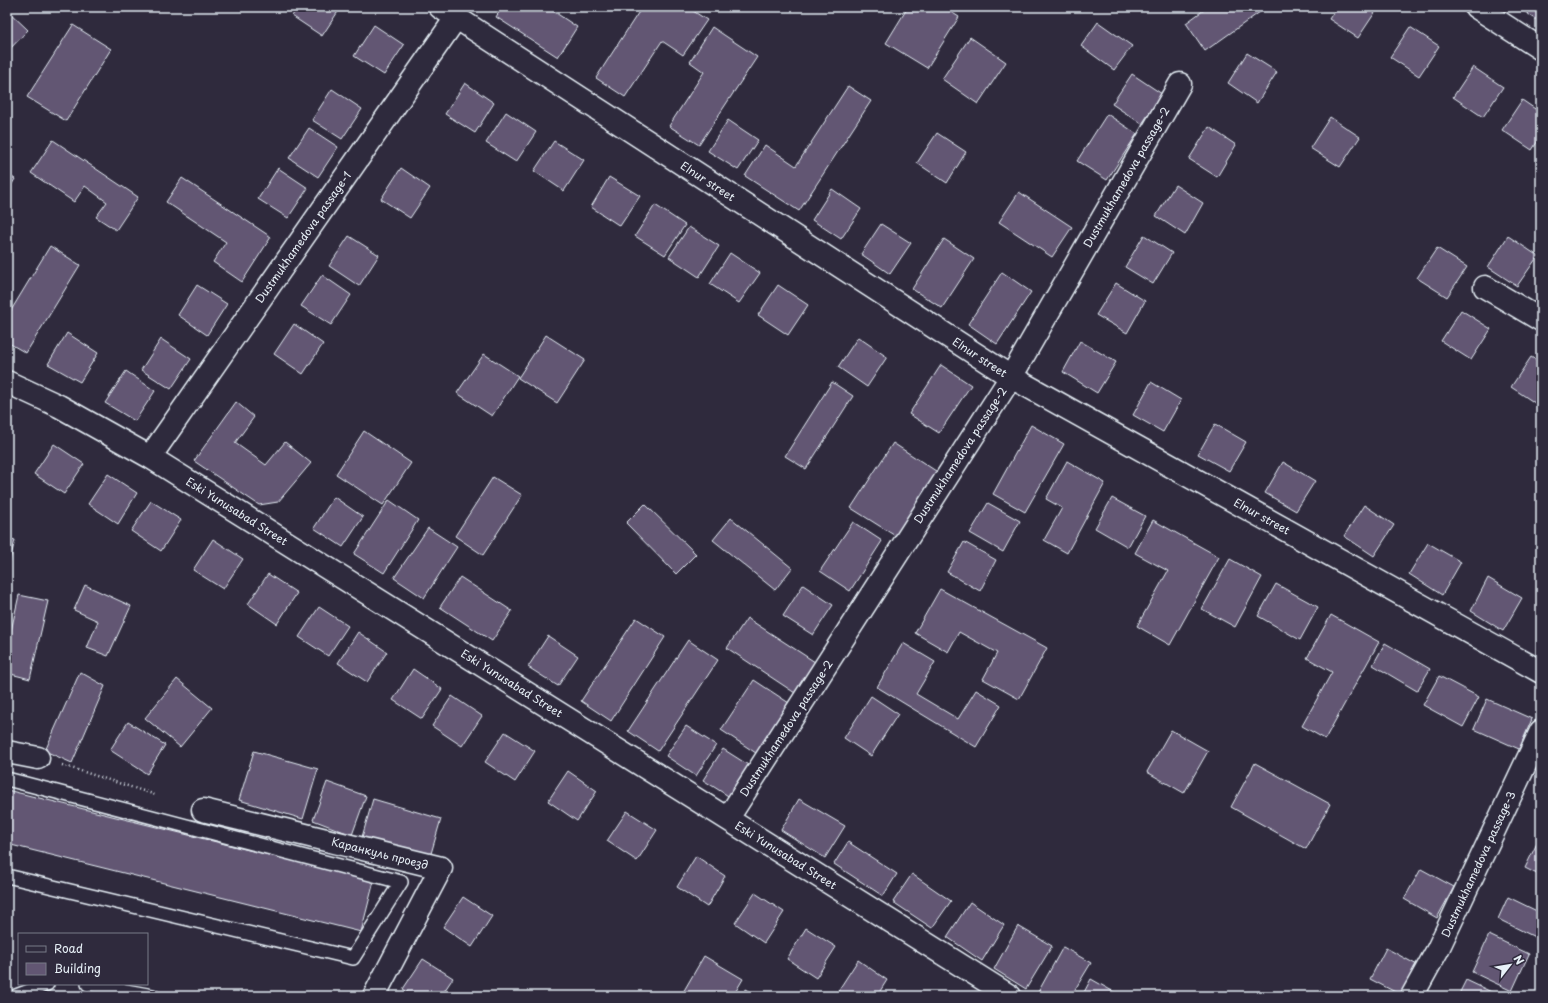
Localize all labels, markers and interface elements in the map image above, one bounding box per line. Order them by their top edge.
street label: Dustmukhamedova passage-2 [1079,103,1173,251]
street label: Elnur street [677,157,739,205]
street label: Dustmukhamedova passage-1 [251,168,355,306]
street label: Elnur street [949,333,1011,381]
street label: Dustmukhamedova passage-2 [909,383,1011,527]
street label: Eski Yunusabad Street [183,473,292,549]
street label: Elnur street [1231,494,1294,539]
street label: Eski Yunusabad Street [458,645,567,721]
street label: Dustmukhamedova passage-2 [735,656,837,800]
street label: Dustmukhamedova passage-3 [1437,788,1519,940]
street label: Eski Yunusabad Street [732,817,841,893]
street label: Каранкуль проезд [330,833,430,873]
legend [18,933,148,985]
text: Road [54,939,83,957]
north arrow [1490,945,1530,985]
text: N [1509,951,1529,968]
text: Building [54,959,101,977]

